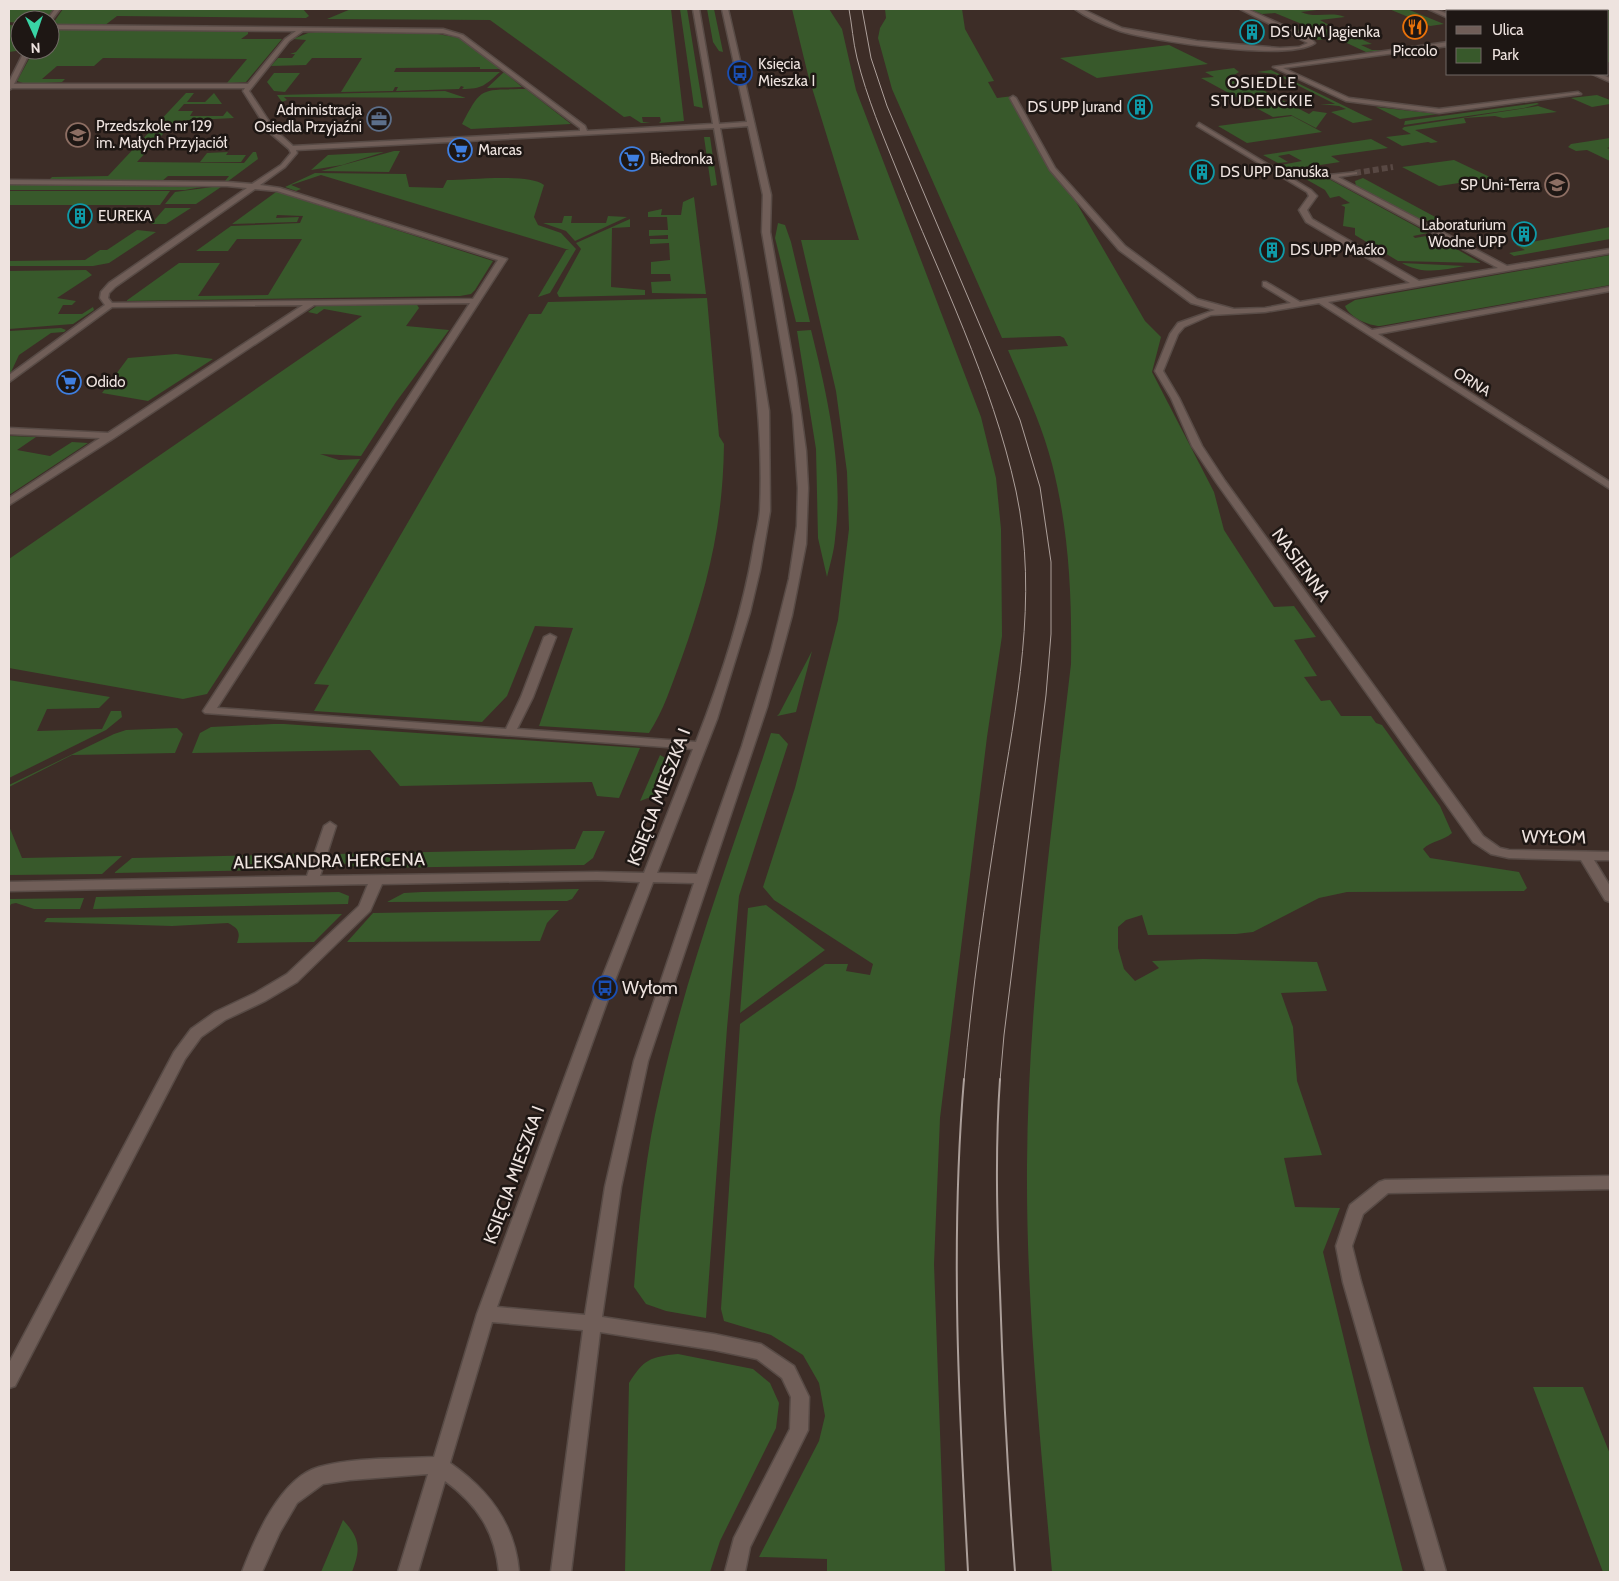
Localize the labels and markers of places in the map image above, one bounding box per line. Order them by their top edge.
restaurant icon: Piccolo [1402,14,1428,40]
building icon: DS UAM Jagienka [1239,19,1265,45]
place label: DS UAM Jagienka [1270,23,1381,41]
place label: Piccolo [1392,42,1438,60]
place label: Księcia Mieszka I [758,55,815,90]
bus stop icon: Księcia Mieszka I [727,60,753,86]
building icon: DS UPP Jurand [1127,94,1153,120]
place label: DS UPP Jurand [1028,98,1122,116]
place label: Administracja Osiedla Przyjaźni [254,101,363,136]
office icon: Administracja Osiedla Przyjaźni [366,106,392,132]
place label: Przedszkole nr 129 im. Małych Przyjaciół [96,117,228,152]
school or university icon: Przedszkole nr 129 im. Małych Przyjaciół [65,122,91,148]
supermarket icon: Marcas [447,137,473,163]
place label: Marcas [478,141,522,159]
supermarket icon: Biedronka [619,146,645,172]
place label: Biedronka [650,150,714,168]
building icon: DS UPP Danuśka [1189,159,1215,185]
place label: DS UPP Danuśka [1220,163,1330,181]
school or university icon: SP Uni-Terra [1544,172,1570,198]
place label: SP Uni-Terra [1460,176,1541,194]
building icon: EUREKA [67,203,93,229]
place label: EUREKA [98,207,153,225]
place label: Laboraturium Wodne UPP [1421,216,1506,251]
building icon: Laboraturium Wodne UPP [1511,221,1537,247]
building icon: DS UPP Maćko [1259,237,1285,263]
place label: DS UPP Maćko [1290,241,1385,259]
supermarket icon: Odido [56,369,82,395]
place label: Odido [86,373,126,391]
bus stop icon: Wyłom [592,975,618,1001]
place label: Wyłom [622,977,678,999]

